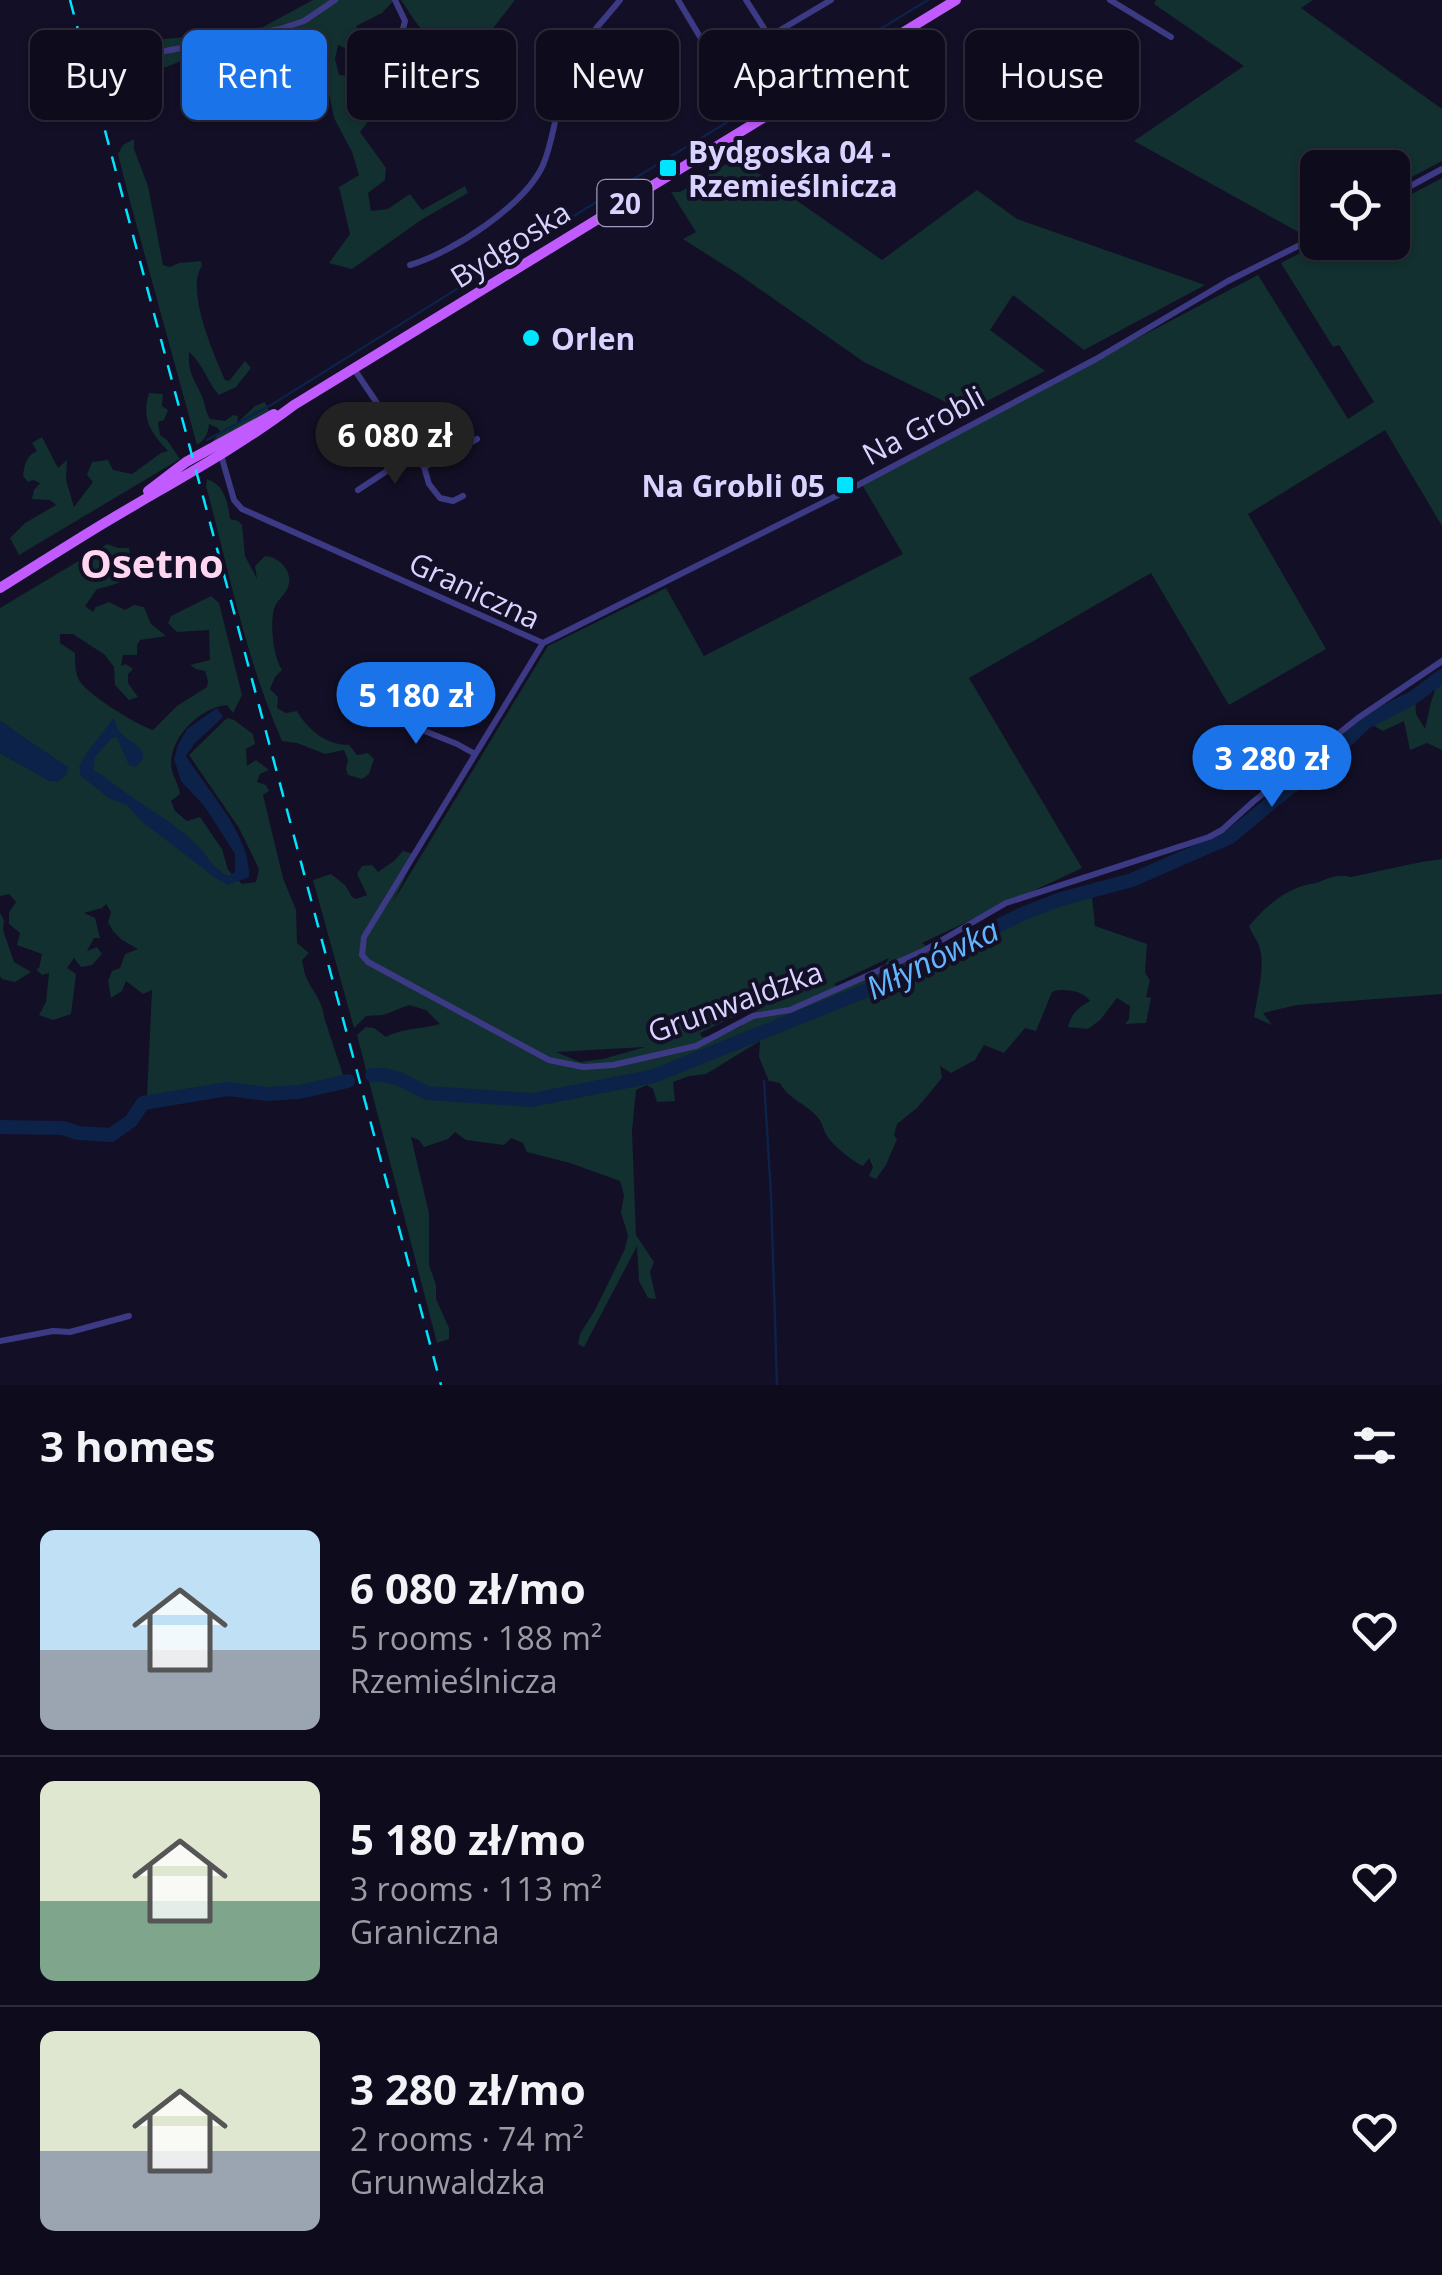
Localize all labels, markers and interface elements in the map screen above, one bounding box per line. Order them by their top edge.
chip: Buy [30,30,162,120]
chip: Rent [182,30,327,120]
chip: Filters [347,30,516,120]
chip: New [536,30,679,120]
chip: Apartment [699,30,945,120]
chip: House [965,30,1139,120]
place label: Bydgoska 04 - Rzemieślnicza [688,131,898,206]
map controls [1300,150,1410,260]
button: locate [1300,150,1410,260]
marker: Bydgoska 04 - Rzemieślnicza [657,157,679,179]
road number: 20 [598,180,652,226]
street label: Bydgoska [442,191,578,297]
place label: Orlen [551,318,635,359]
marker: Orlen [520,327,542,349]
street label: Na Grobli [855,376,991,474]
pin: 6 080 zł [292,402,498,487]
text: 6 080 zł [337,413,453,456]
place label: Na Grobli 05 [641,465,825,506]
marker: Na Grobli 05 [834,474,856,496]
district label: Osetno [80,535,224,590]
street label: Graniczna [403,542,547,638]
pin: 5 180 zł [313,662,519,747]
text: 5 180 zł [358,673,474,716]
pin: 3 280 zł [1169,725,1375,810]
text: 3 280 zł [1214,736,1330,779]
water label: Młynówka [858,907,1006,1009]
street label: Grunwaldzka [642,950,828,1052]
text: 3 homes [40,1417,215,1474]
icon: filters [1347,1418,1402,1473]
text: 6 080 zł/mo [350,1559,586,1616]
icon: home [120,1570,240,1690]
icon: heart [1347,1603,1402,1658]
text: 5 rooms · 188 m² [350,1616,602,1659]
text: Rzemieślnicza [350,1659,558,1702]
text: 5 180 zł/mo [350,1810,586,1867]
icon: home [120,1821,240,1941]
icon: heart [1347,1854,1402,1909]
text: 3 rooms · 113 m² [350,1867,602,1910]
text: Graniczna [350,1910,500,1953]
text: 3 280 zł/mo [350,2060,586,2117]
icon: home [120,2071,240,2191]
icon: heart [1347,2104,1402,2159]
text: 2 rooms · 74 m² [350,2117,584,2160]
text: Grunwaldzka [350,2160,545,2203]

